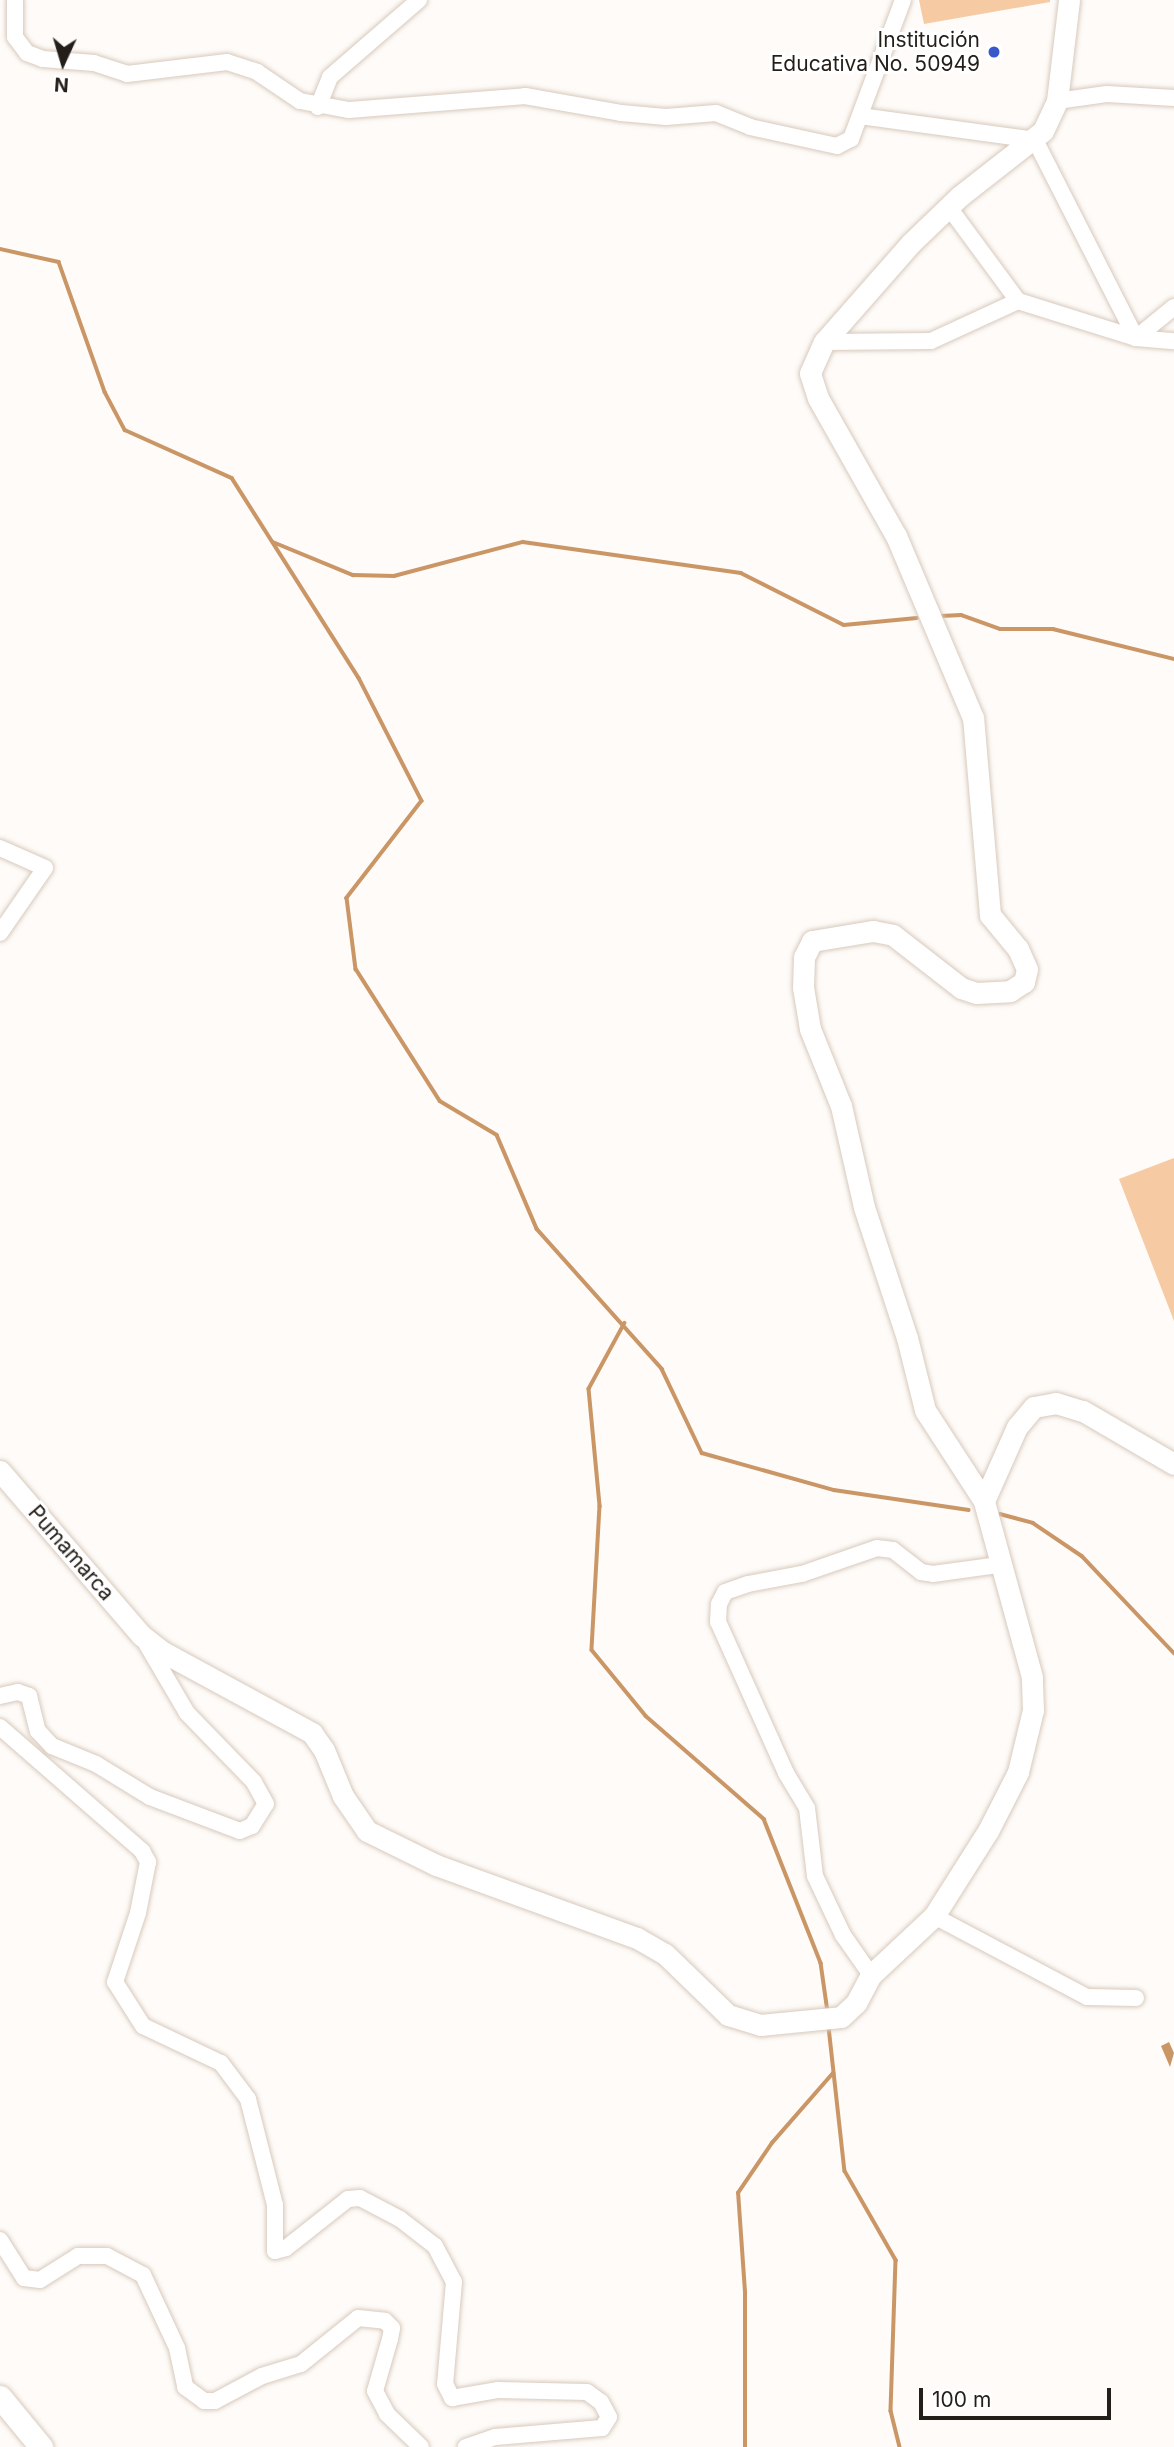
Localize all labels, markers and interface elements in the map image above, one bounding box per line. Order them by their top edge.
place label: Institución Educativa No. 50949 [771,27,980,77]
north arrow [28,28,98,98]
marker: Institución Educativa No. 50949 [986,44,1002,60]
text: N [53,72,70,96]
street label: Pumamarca [23,1500,119,1606]
scale bar [922,2374,1114,2418]
text: 100 m [932,2387,991,2412]

